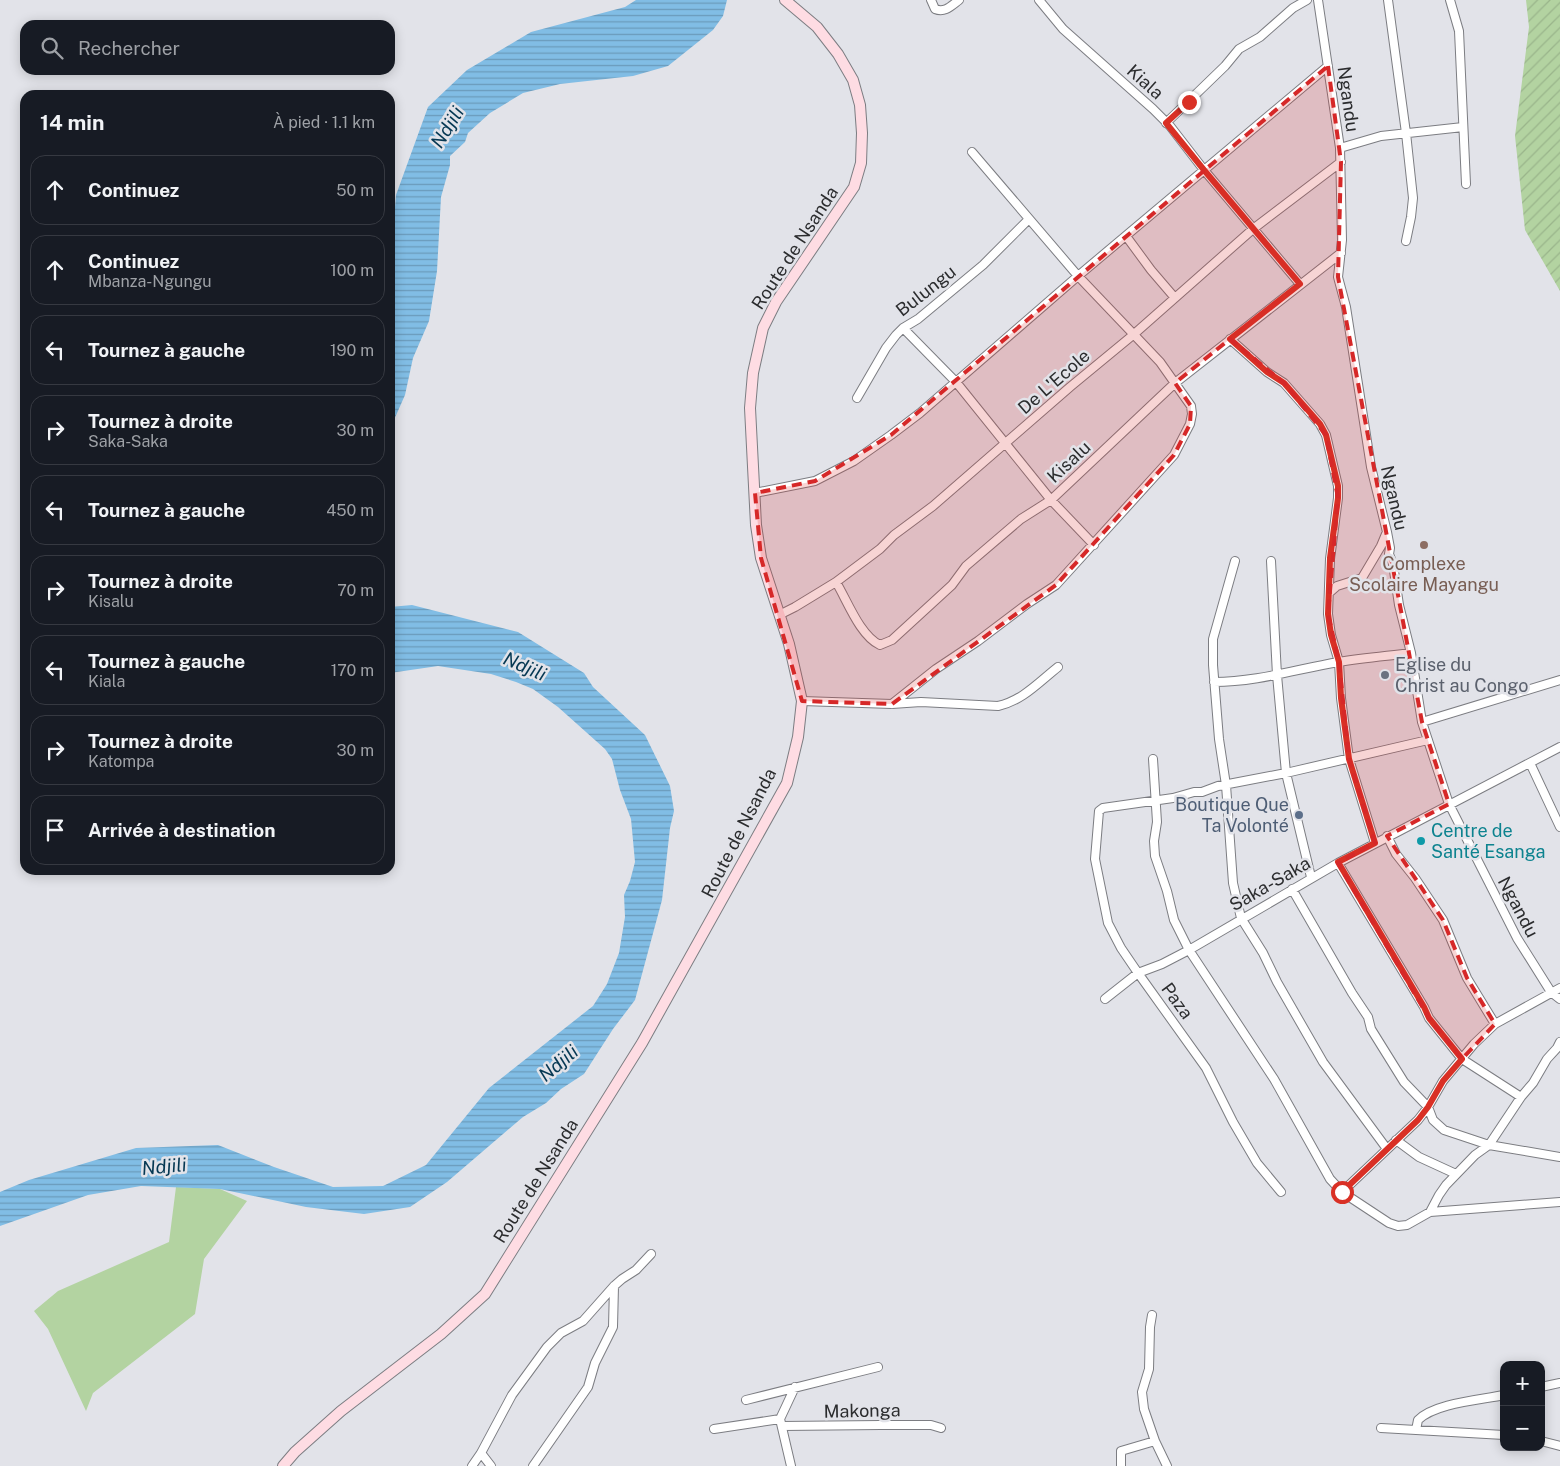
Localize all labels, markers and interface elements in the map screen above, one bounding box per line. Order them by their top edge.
search box [20,20,395,75]
icon: search [38,34,66,62]
text: Rechercher [78,37,180,59]
street label: Kiala [1123,60,1168,103]
street label: Ngandu [1334,65,1363,133]
route end [1178,91,1201,114]
water label: Ndjili [426,102,468,152]
text: 14 min [40,110,104,135]
text: À pied · 1.1 km [273,113,375,132]
icon: ahead [41,176,69,204]
text: Continuez [88,179,179,201]
text: 50 m [336,181,374,200]
street label: Route de Nsanda [747,182,842,313]
text: Continuez [88,250,179,272]
icon: ahead [41,256,69,284]
text: 100 m [330,261,374,280]
street label: Bulungu [892,261,960,320]
text: Mbanza-Ngungu [88,272,212,291]
icon: left [41,336,69,364]
text: Tournez à gauche [88,339,245,361]
text: 190 m [330,341,374,360]
street label: De L'Ecole [1014,345,1094,418]
text: Tournez à droite [88,410,233,432]
icon: right [41,416,69,444]
text: 30 m [337,421,374,440]
text: Saka-Saka [88,432,168,451]
street label: Kisalu [1043,436,1095,487]
street label: Ngandu [1377,463,1412,532]
icon: left [41,496,69,524]
text: Tournez à gauche [88,499,245,521]
text: 450 m [326,501,374,520]
marker: Complexe Scolaire Mayangu [1418,539,1430,551]
place label: Complexe Scolaire Mayangu [1349,553,1499,595]
text: Tournez à droite [88,570,233,592]
icon: right [41,576,69,604]
text: 70 m [337,581,374,600]
text: Kisalu [88,592,134,611]
water label: Ndjili [500,647,550,685]
text: Tournez à gauche [88,650,245,672]
place label: Eglise du Christ au Congo [1395,654,1528,696]
icon: left [41,656,69,684]
text: 170 m [331,661,374,680]
marker: Eglise du Christ au Congo [1379,669,1391,681]
text: Kiala [88,672,125,691]
text: Tournez à droite [88,730,233,752]
icon: right [41,736,69,764]
text: 30 m [337,741,374,760]
text: Katompa [88,752,154,771]
street label: Route de Nsanda [697,765,780,901]
place label: Boutique Que Ta Volonté [1175,794,1289,836]
marker: Boutique Que Ta Volonté [1293,809,1305,821]
icon: arrive [41,816,69,844]
text: Arrivée à destination [88,819,276,841]
place label: Centre de Santé Esanga [1431,820,1546,862]
marker: Centre de Santé Esanga [1415,835,1427,847]
street label: Saka-Saka [1226,852,1314,915]
street label: Ngandu [1494,873,1543,941]
street label: Paza [1157,978,1198,1023]
water label: Ndjili [534,1040,582,1086]
street label: Route de Nsanda [489,1115,582,1247]
water label: Ndjili [141,1153,188,1179]
route start [1331,1181,1354,1204]
map controls [1500,1361,1545,1451]
button: + [1500,1361,1545,1406]
street label: Makonga [823,1399,901,1422]
button: − [1500,1406,1545,1451]

